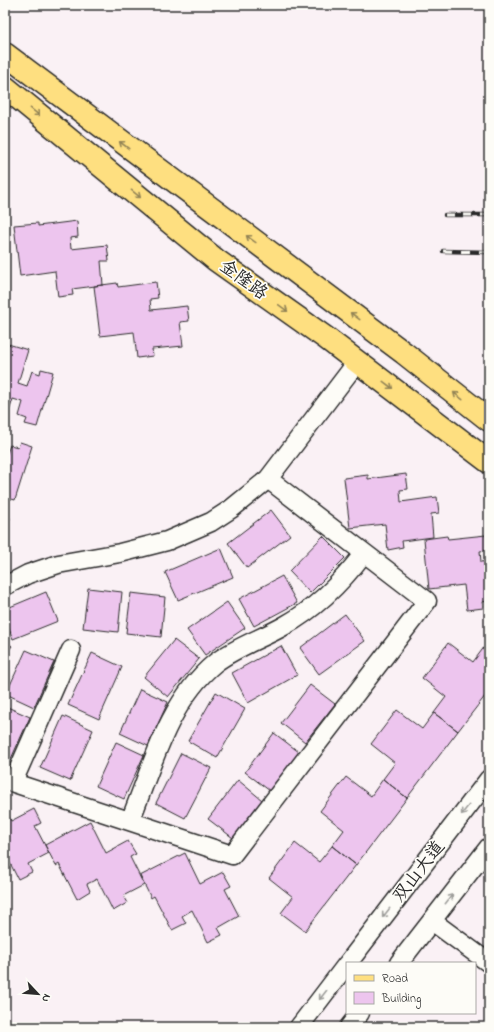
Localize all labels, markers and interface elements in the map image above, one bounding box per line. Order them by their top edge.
one-way arrow [30,108,41,117]
one-way arrow [119,140,130,149]
one-way arrow [130,190,141,199]
one-way arrow [246,235,257,243]
street label: 金隆路 [213,254,272,307]
one-way arrow [277,304,288,312]
one-way arrow [350,312,361,321]
one-way arrow [382,381,393,390]
one-way arrow [453,392,464,400]
one-way arrow [461,805,470,816]
street label: 双山大道 [387,836,452,909]
one-way arrow [444,894,453,905]
one-way arrow [382,908,390,919]
legend [346,962,476,1014]
text: Road [382,970,408,988]
north arrow [18,974,58,1014]
one-way arrow [319,990,328,1001]
text: Building [381,990,421,1009]
text: N [37,991,55,1005]

